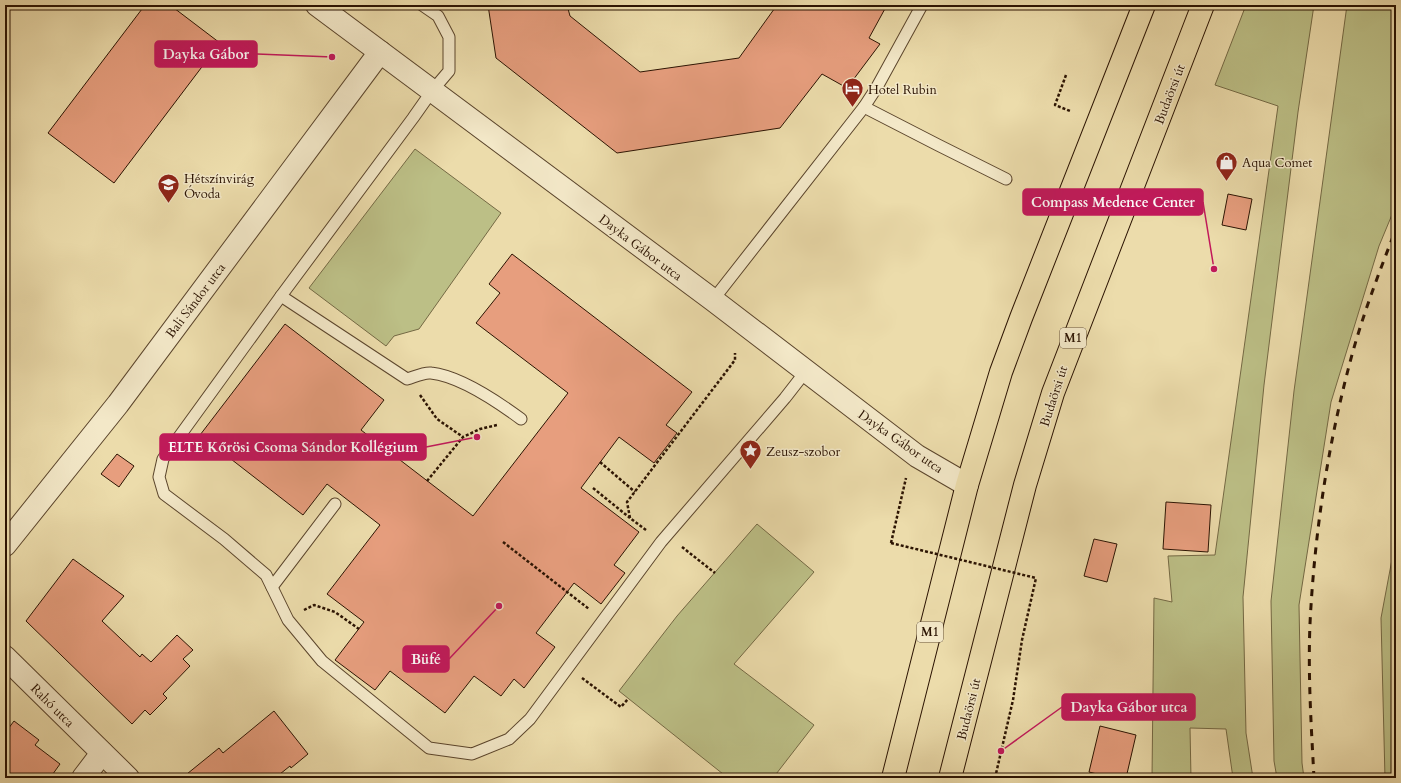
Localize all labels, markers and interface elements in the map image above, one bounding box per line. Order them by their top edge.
callout: Dayka Gábor [155,41,257,67]
text: Dayka Gábor [163,45,250,64]
street label: Budaörsi út [1150,62,1190,127]
hotel icon: Hotel Rubin [839,76,865,109]
place label: Hotel Rubin [868,81,937,99]
shop icon: Aqua Comet [1213,149,1239,182]
place label: Aqua Comet [1242,154,1312,172]
place label: Hétszínvirág Óvoda [184,170,255,203]
school or university icon: Hétszínvirág Óvoda [156,172,182,205]
callout: Compass Medence Center [1023,189,1203,215]
text: Compass Medence Center [1031,193,1195,212]
street label: Dayka Gábor utca [595,211,686,285]
street label: Bali Sándor utca [162,259,230,342]
road number: M1 [1060,328,1086,348]
street label: Budaörsi út [1036,364,1072,429]
street label: Dayka Gábor utca [854,406,947,478]
callout: ELTE Kőrösi Csoma Sándor Kollégium [160,434,426,460]
text: ELTE Kőrösi Csoma Sándor Kollégium [168,438,418,457]
place icon: Zeusz-szobor [737,438,763,471]
place label: Zeusz-szobor [766,443,840,461]
road number: M1 [917,622,943,642]
callout: Büfé [403,646,449,672]
text: Büfé [411,650,441,669]
street label: Budaörsi út [953,676,985,742]
street label: Rahó utca [26,680,78,732]
callout: Dayka Gábor utca [1062,694,1195,720]
text: Dayka Gábor utca [1070,698,1188,717]

